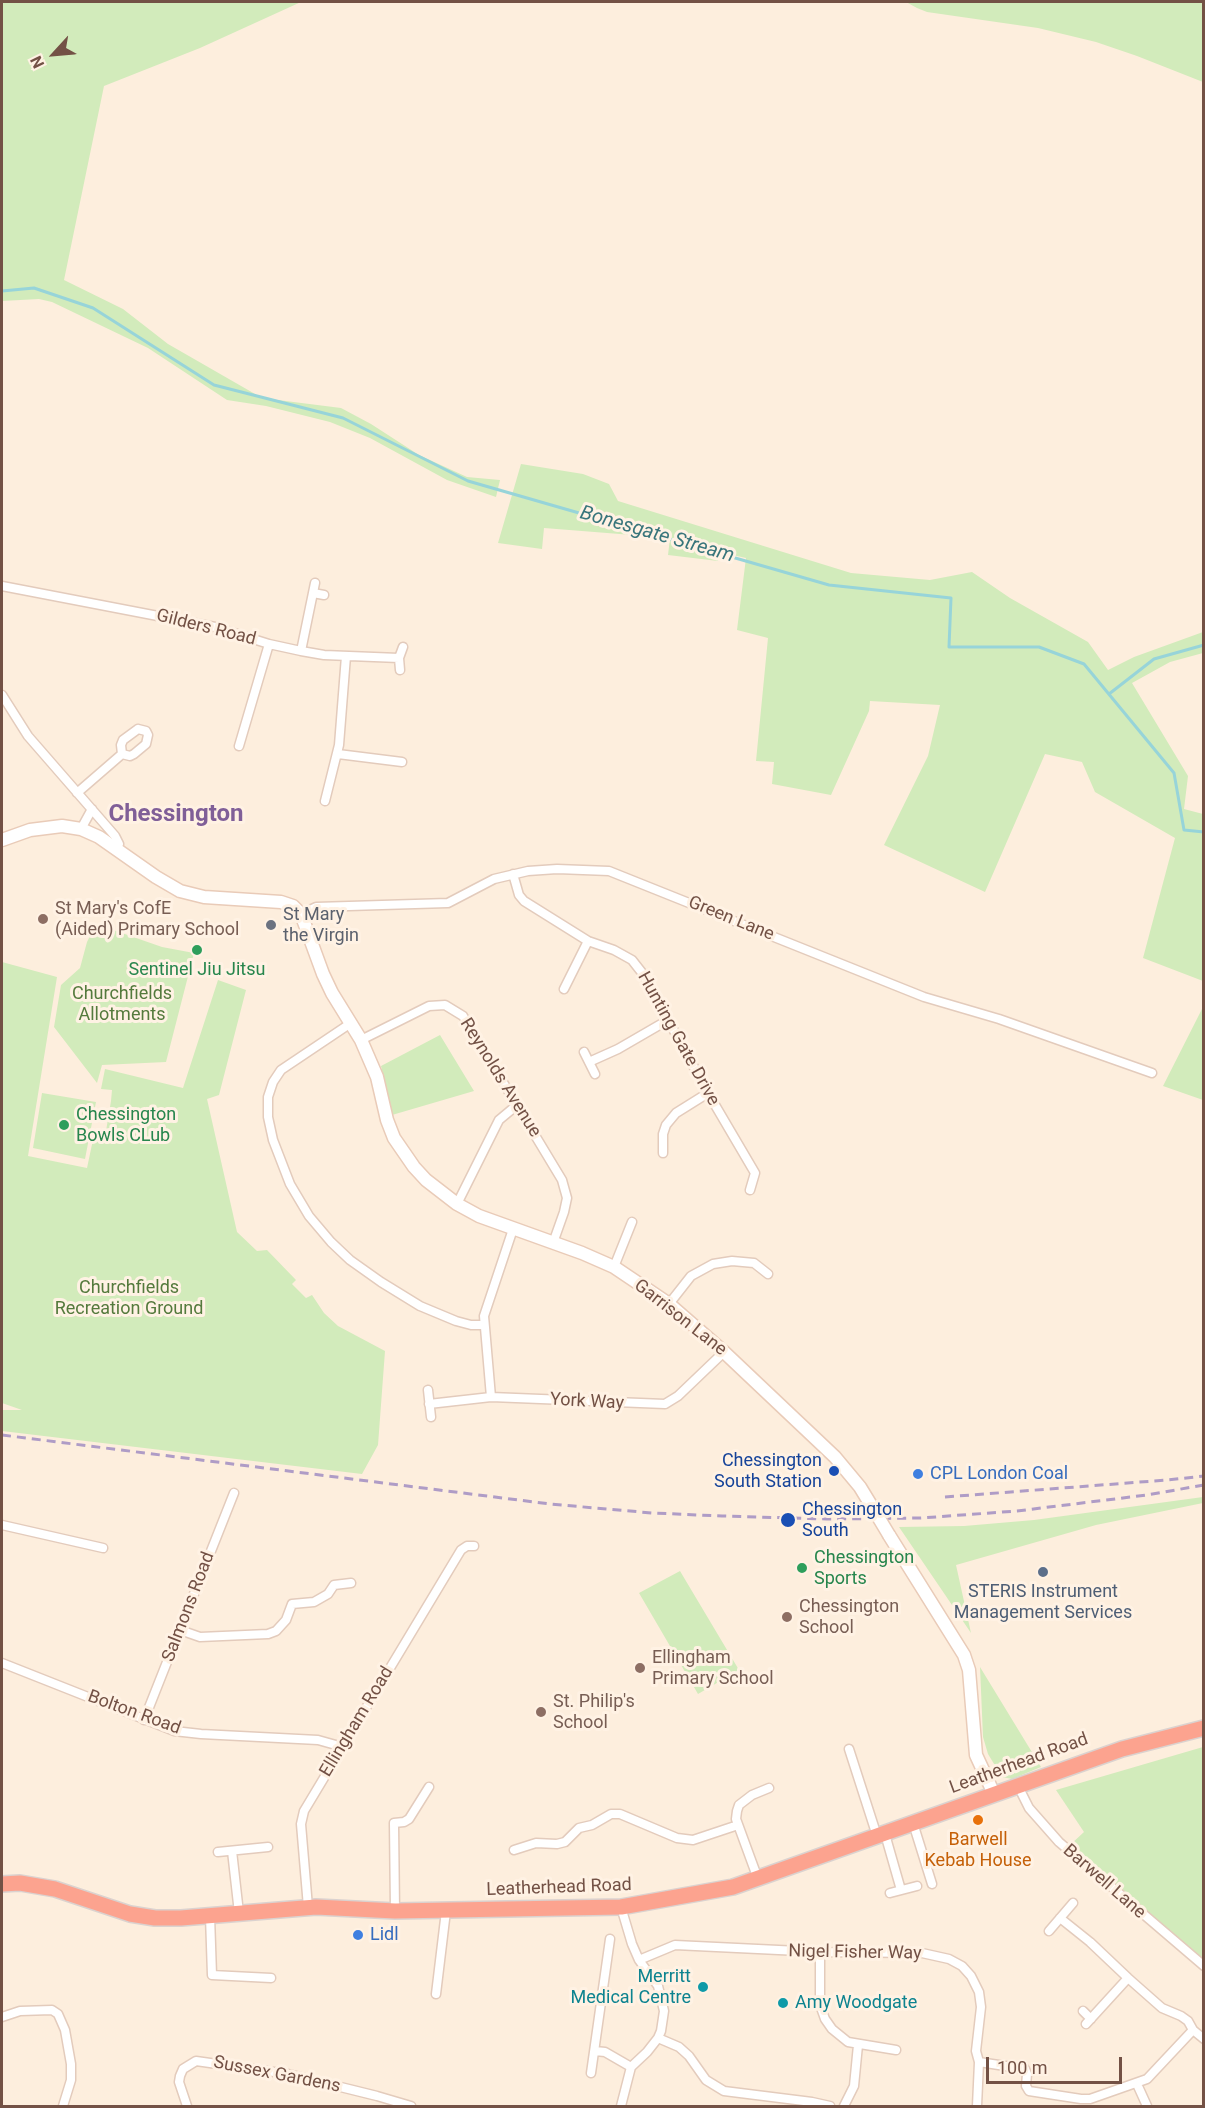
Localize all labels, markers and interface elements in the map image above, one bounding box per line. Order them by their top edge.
north arrow [24,24,84,84]
text: N [26,53,48,71]
water label: Bonesgate Stream [577,502,737,568]
street label: Gilders Road [154,605,258,651]
district label: Chessington [108,801,244,829]
street label: Green Lane [685,892,777,946]
place label: St Mary's CofE (Aided) Primary School [55,898,239,940]
place label: St Mary the Virgin [283,904,359,946]
marker: St Mary's CofE (Aided) Primary School [36,912,50,926]
marker: St Mary the Virgin [264,918,278,932]
marker: Sentinel Jiu Jitsu [190,943,204,957]
place label: Sentinel Jiu Jitsu [129,959,265,981]
street label: Hunting Gate Drive [632,968,724,1110]
park label: Churchfields Allotments [72,983,172,1026]
street label: Reynolds Avenue [455,1014,545,1142]
place label: Chessington Bowls CLub [76,1104,176,1146]
marker: Chessington Bowls CLub [57,1118,71,1132]
street label: Garrison Lane [629,1275,731,1361]
park label: Churchfields Recreation Ground [55,1277,203,1320]
street label: York Way [549,1389,625,1415]
place label: Chessington South Station [714,1450,822,1492]
place label: CPL London Coal [930,1463,1068,1485]
marker: Chessington South Station [827,1464,841,1478]
marker: CPL London Coal [911,1467,925,1481]
place label: Chessington South [802,1499,902,1541]
marker: Chessington South [779,1511,797,1529]
place label: Chessington Sports [814,1547,914,1590]
street label: Salmons Road [158,1549,220,1665]
marker: Chessington Sports [795,1561,809,1575]
marker: STERIS Instrument Management Services [1036,1565,1050,1579]
place label: STERIS Instrument Management Services [954,1581,1132,1624]
place label: Chessington School [799,1596,899,1638]
marker: Chessington School [780,1610,794,1624]
place label: Ellingham Primary School [652,1647,774,1690]
marker: Ellingham Primary School [633,1661,647,1675]
street label: Ellingham Road [316,1663,398,1781]
street label: Bolton Road [84,1686,184,1740]
place label: St. Philip's School [553,1691,635,1734]
marker: St. Philip's School [534,1705,548,1719]
street label: Leatherhead Road [947,1729,1091,1799]
marker: Barwell Kebab House [971,1813,985,1827]
place label: Barwell Kebab House [925,1829,1031,1872]
street label: Barwell Lane [1058,1840,1150,1924]
street label: Leatherhead Road [486,1875,632,1901]
place label: Lidl [370,1924,399,1946]
marker: Lidl [351,1928,365,1942]
street label: Nigel Fisher Way [788,1941,922,1965]
place label: Merritt Medical Centre [571,1966,691,2008]
marker: Merritt Medical Centre [696,1980,710,1994]
place label: Amy Woodgate [795,1992,917,2014]
marker: Amy Woodgate [776,1996,790,2010]
scale bar [989,2045,1126,2083]
street label: Sussex Gardens [212,2052,342,2098]
text: 100 m [997,2057,1048,2078]

